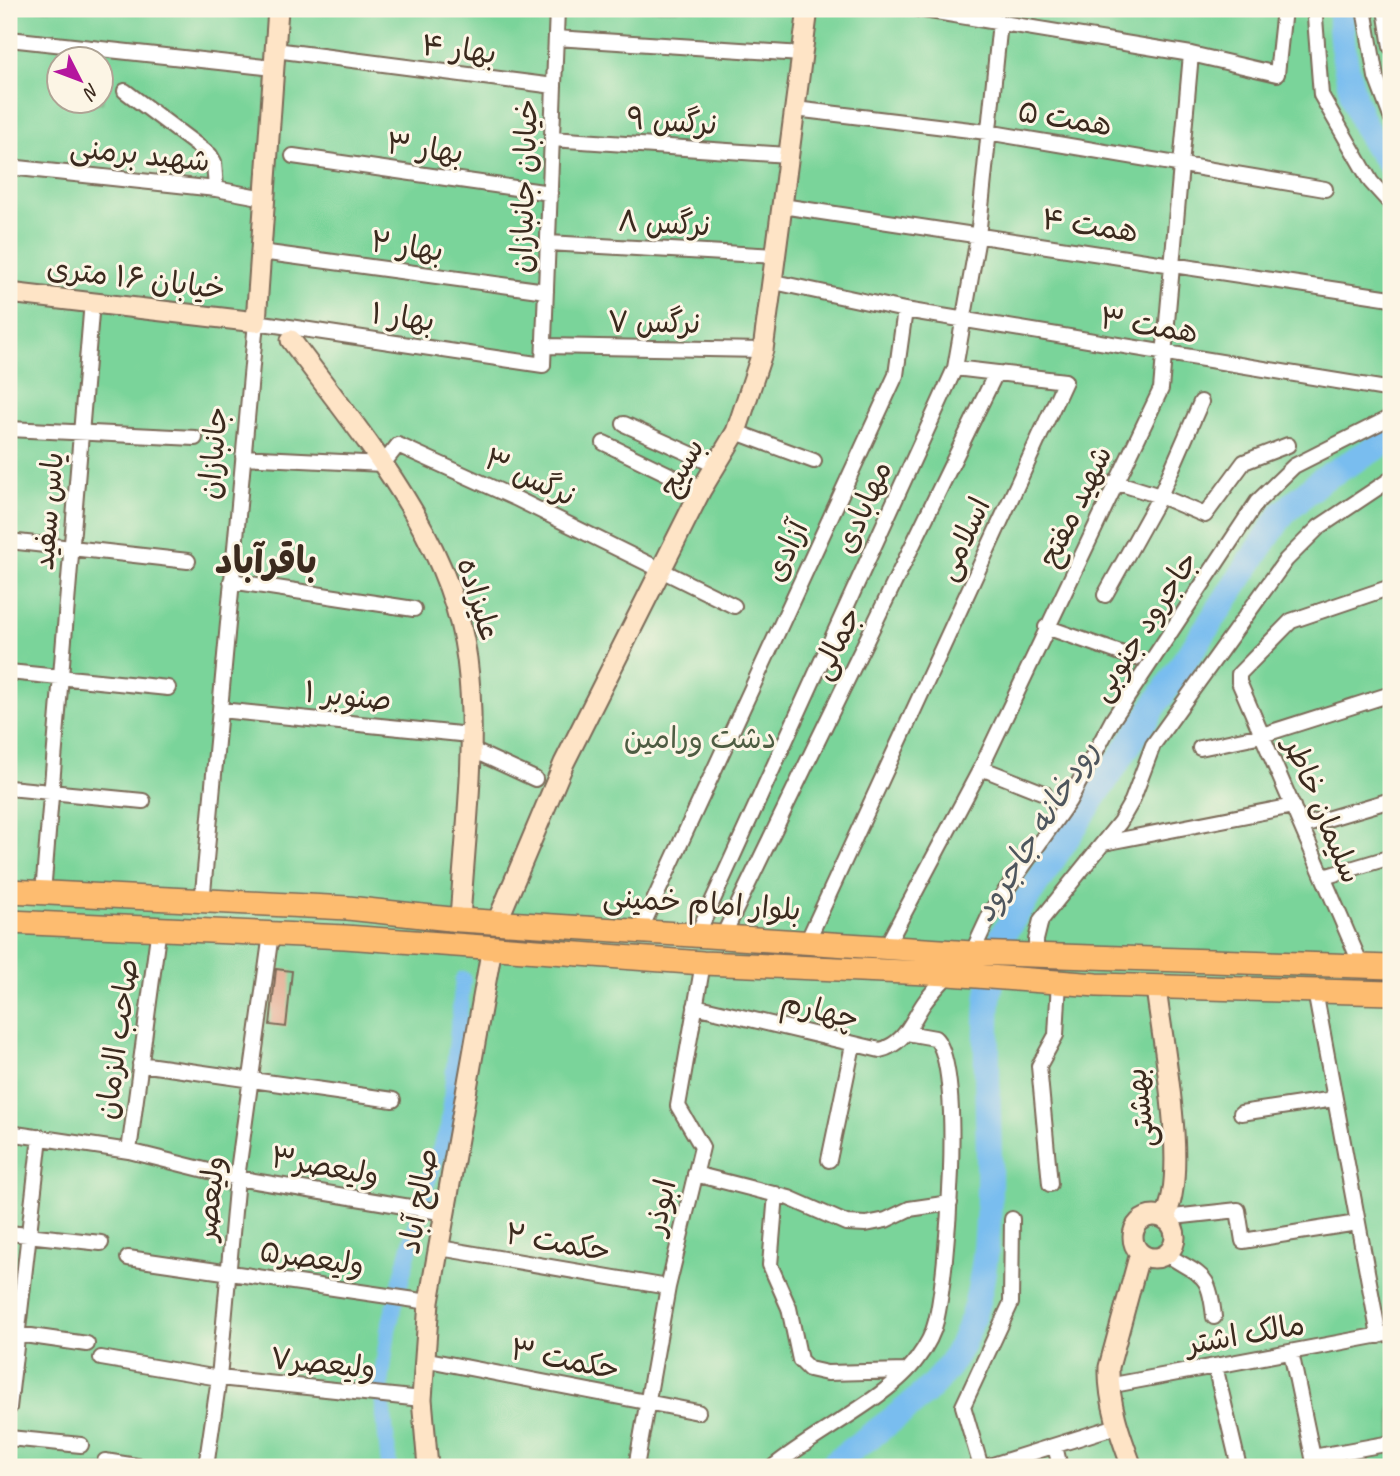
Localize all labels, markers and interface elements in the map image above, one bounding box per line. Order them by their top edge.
street label: بهار ۴ [419,26,499,72]
north arrow [46,46,116,116]
text: N [77,78,105,106]
street label: همت ۵ [1015,92,1115,144]
street label: خیابان جانبازان [502,98,546,274]
street label: نرگس ۹ [625,99,719,143]
street label: بهار ۳ [384,124,466,172]
street label: شهید برمنی [68,128,212,180]
street label: همت ۴ [1039,199,1141,251]
street label: نرگس ۸ [617,202,711,244]
street label: بهار ۲ [368,222,446,270]
street label: خیابان ۱۶ متری [45,248,227,308]
street label: بهار ۱ [369,294,437,340]
street label: همت ۳ [1097,299,1201,351]
street label: نرگس ۷ [607,302,701,342]
street label: جانبازان [190,405,236,501]
street label: بسیج [649,431,714,503]
street label: نرگس ۳ [478,439,582,515]
street label: شهید مفتح [1029,439,1122,573]
street label: یاس سفید [24,450,72,572]
street label: مهابادی [826,455,900,559]
street label: اسلامی [927,491,999,587]
street label: آزادی [755,513,817,588]
district label: باقرآباد [215,537,317,584]
street label: جاجرود جنوبی [1081,544,1207,709]
street label: علیزاده [448,553,510,645]
street label: جمالی [802,600,870,686]
street label: صنوبر ۱ [302,673,394,720]
park label: دشت ورامین [624,719,776,757]
street label: سلیمان خاطر [1274,728,1371,889]
water label: رودخانه جاجرود [963,733,1108,930]
street label: بلوار امام خمینی [602,877,802,932]
street label: صاحب الزمان [87,956,147,1122]
street label: چهارم [776,982,863,1041]
street label: بهشتی [1116,1066,1164,1150]
street label: ولیعصر۳ [268,1138,382,1194]
street label: صالح آباد [390,1145,447,1257]
street label: ولیعصر [186,1154,233,1245]
street label: ابوذر [635,1176,685,1241]
street label: حکمت ۲ [503,1214,613,1270]
street label: ولیعصر۵ [257,1232,367,1284]
street label: مالک اشتر [1180,1305,1307,1364]
street label: حکمت ۳ [507,1330,623,1388]
street label: ولیعصر۷ [268,1339,378,1387]

